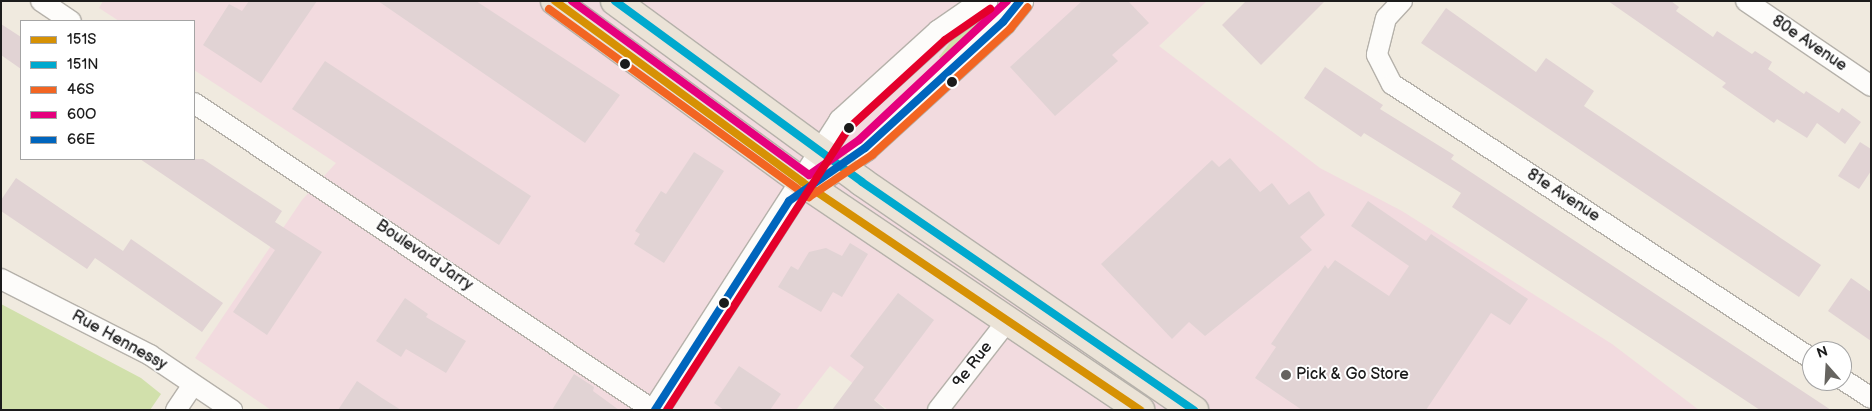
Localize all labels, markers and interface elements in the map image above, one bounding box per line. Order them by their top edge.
street label: 80e Avenue [1768,12,1850,76]
legend [20,20,195,160]
text: 151S [67,30,96,49]
text: 151N [67,55,99,74]
unlabelled marker [620,59,630,69]
unlabelled marker [947,77,957,87]
text: 46S [67,80,94,99]
text: 60O [67,105,96,124]
unlabelled marker [844,123,854,133]
text: 66E [67,130,95,149]
street label: 81e Avenue [1523,165,1603,227]
street label: Boulevard Jarry [371,216,477,296]
unlabelled marker [719,298,729,308]
street label: Rue Hennessy [68,307,170,375]
street label: 9e Rue [949,338,997,392]
north arrow [1802,341,1852,391]
text: N [1815,343,1830,362]
place label: Pick & Go Store [1296,365,1409,385]
marker: Pick & Go Store [1280,369,1292,381]

